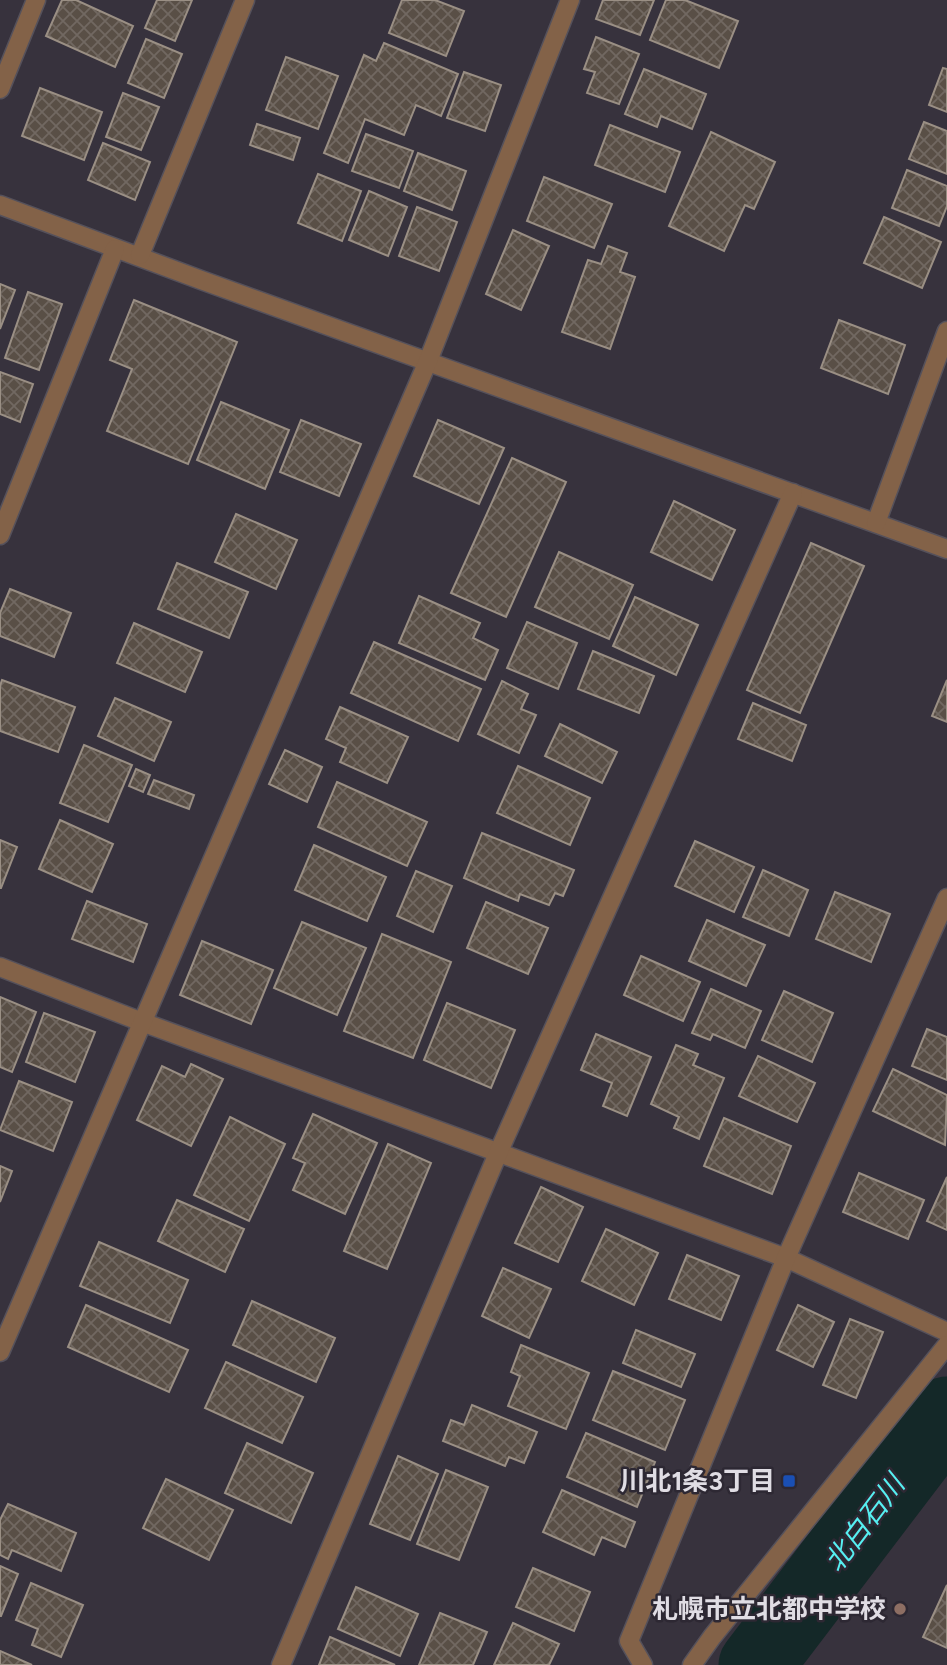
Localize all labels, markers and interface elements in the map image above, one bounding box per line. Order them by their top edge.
place label: 川北1条3丁目 [620,1465,775,1497]
water label: 北白石川 [817,1466,913,1578]
marker: 川北1条3丁目 [781,1473,797,1489]
place label: 札幌市立北都中学校 [652,1593,886,1625]
marker: 札幌市立北都中学校 [892,1601,908,1617]

